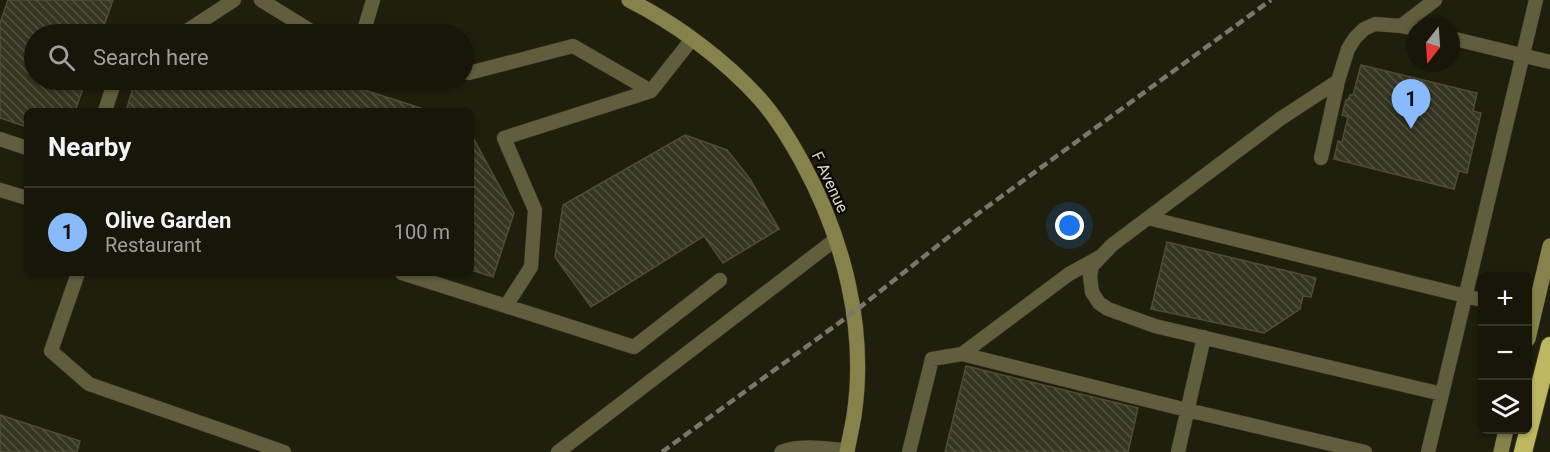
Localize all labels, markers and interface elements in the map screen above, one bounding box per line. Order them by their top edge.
north arrow [1406,18,1460,72]
search box [24,24,474,90]
icon: search [45,41,78,74]
text: Search here [93,45,209,70]
pin: 1 [1392,80,1430,129]
text: Nearby [48,132,131,162]
street label: F Avenue [808,148,852,216]
text: Olive Garden [105,208,231,233]
your location [1055,211,1084,240]
text: 1 [62,220,73,244]
text: 100 m [394,220,450,244]
text: Restaurant [105,233,202,257]
map controls [1478,272,1532,434]
button: + [1478,272,1532,326]
button: − [1478,326,1532,380]
button: layers [1478,380,1532,434]

